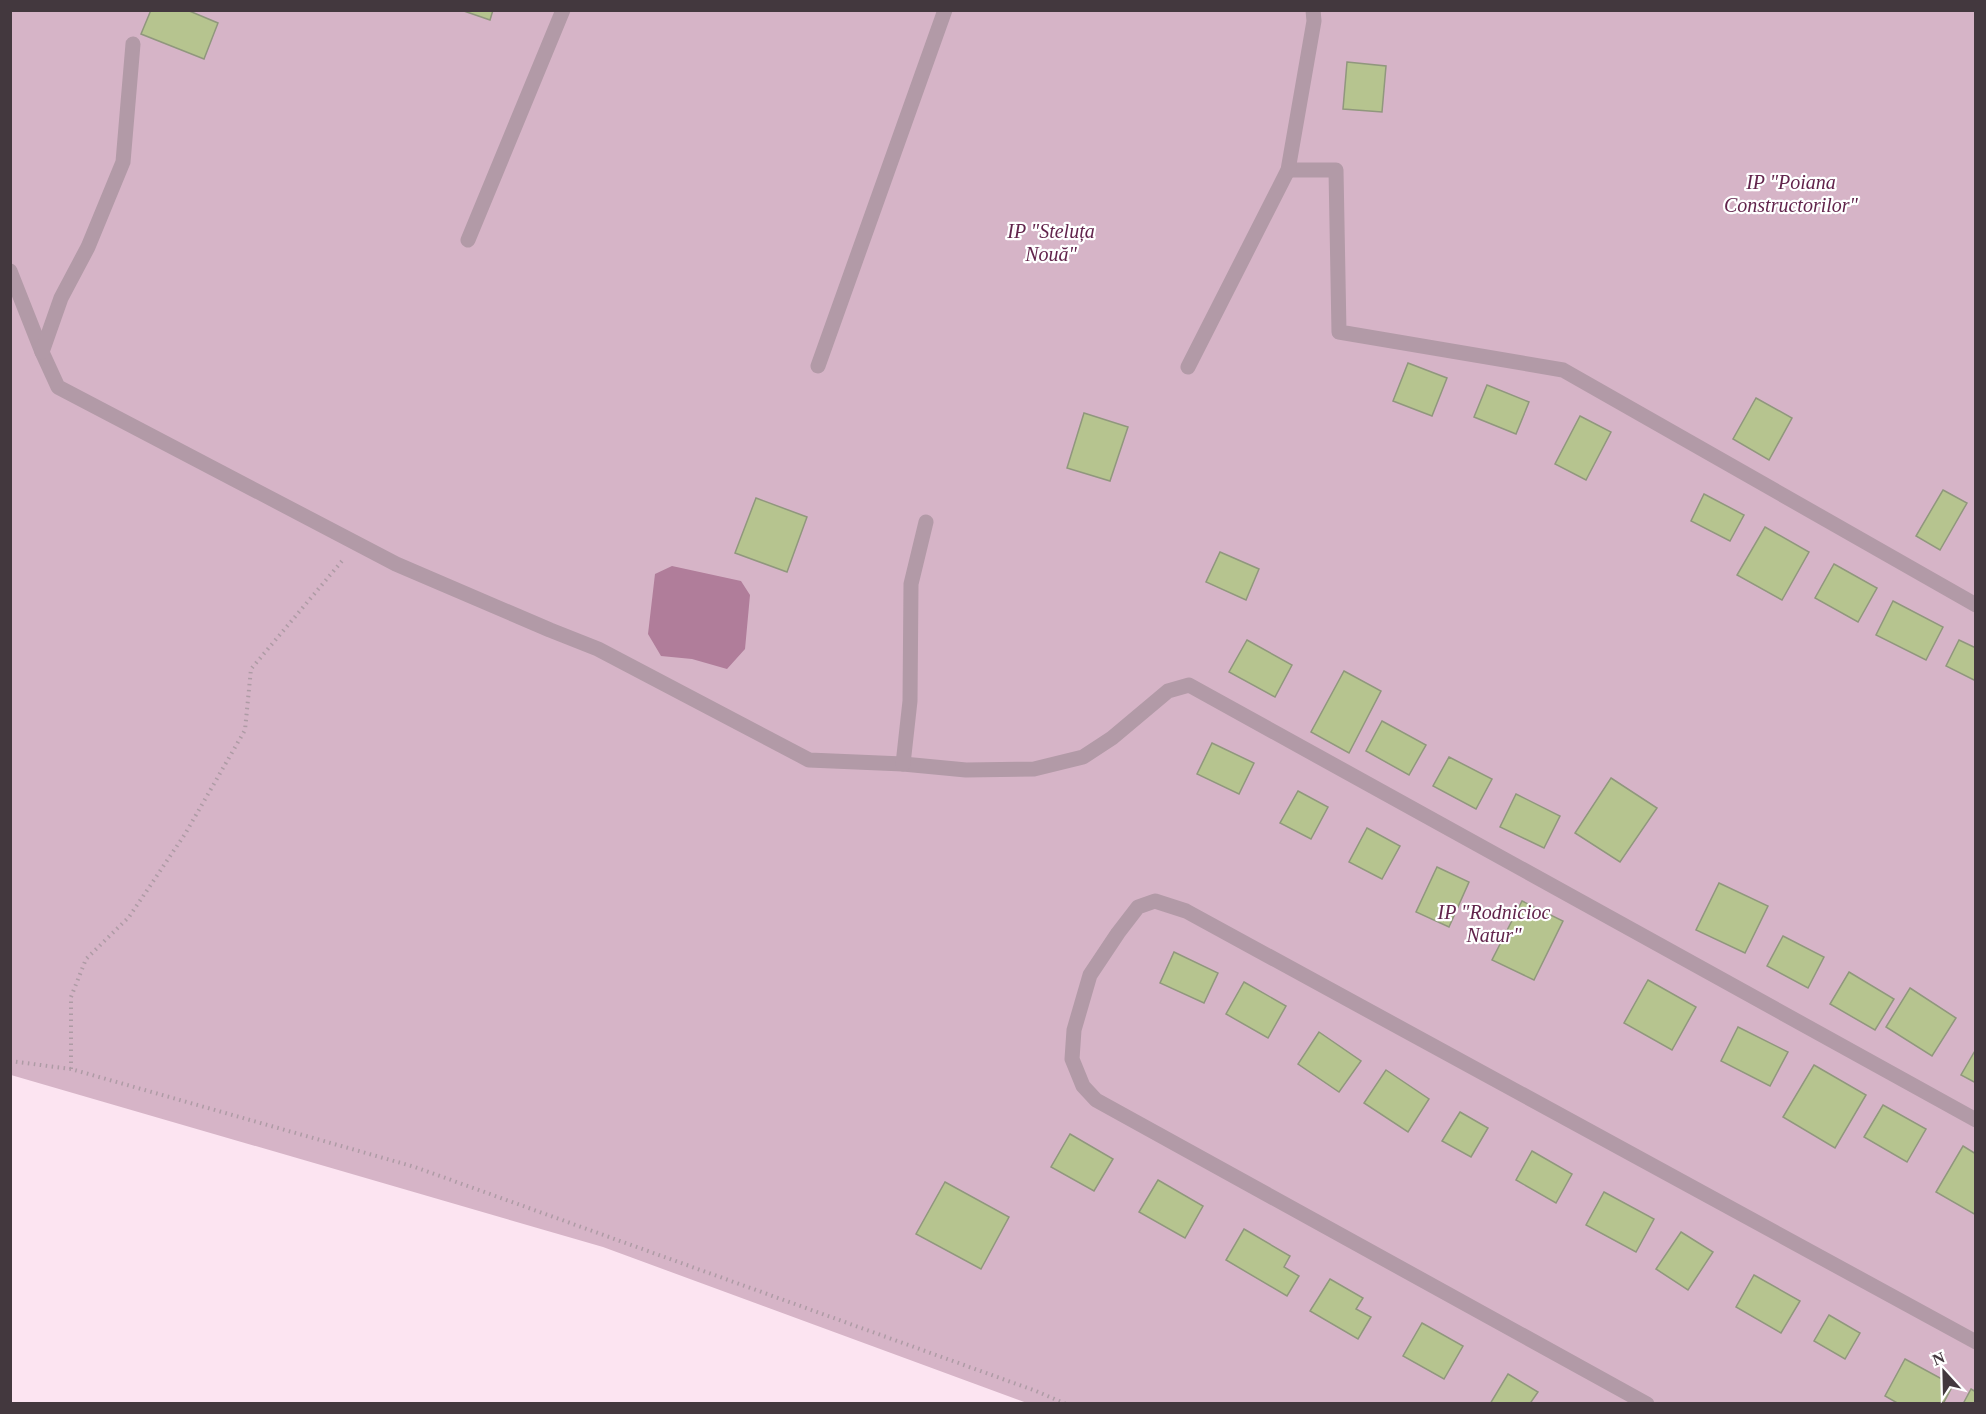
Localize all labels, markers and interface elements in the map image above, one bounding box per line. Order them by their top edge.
park label: IP "Poiana Constructorilor" [1724,171,1859,216]
park label: IP "Steluța Nouă" [1006,220,1095,265]
park label: IP "Rodnicioc Natur" [1437,901,1551,946]
north arrow [1914,1342,1974,1402]
text: N [1930,1348,1948,1369]

